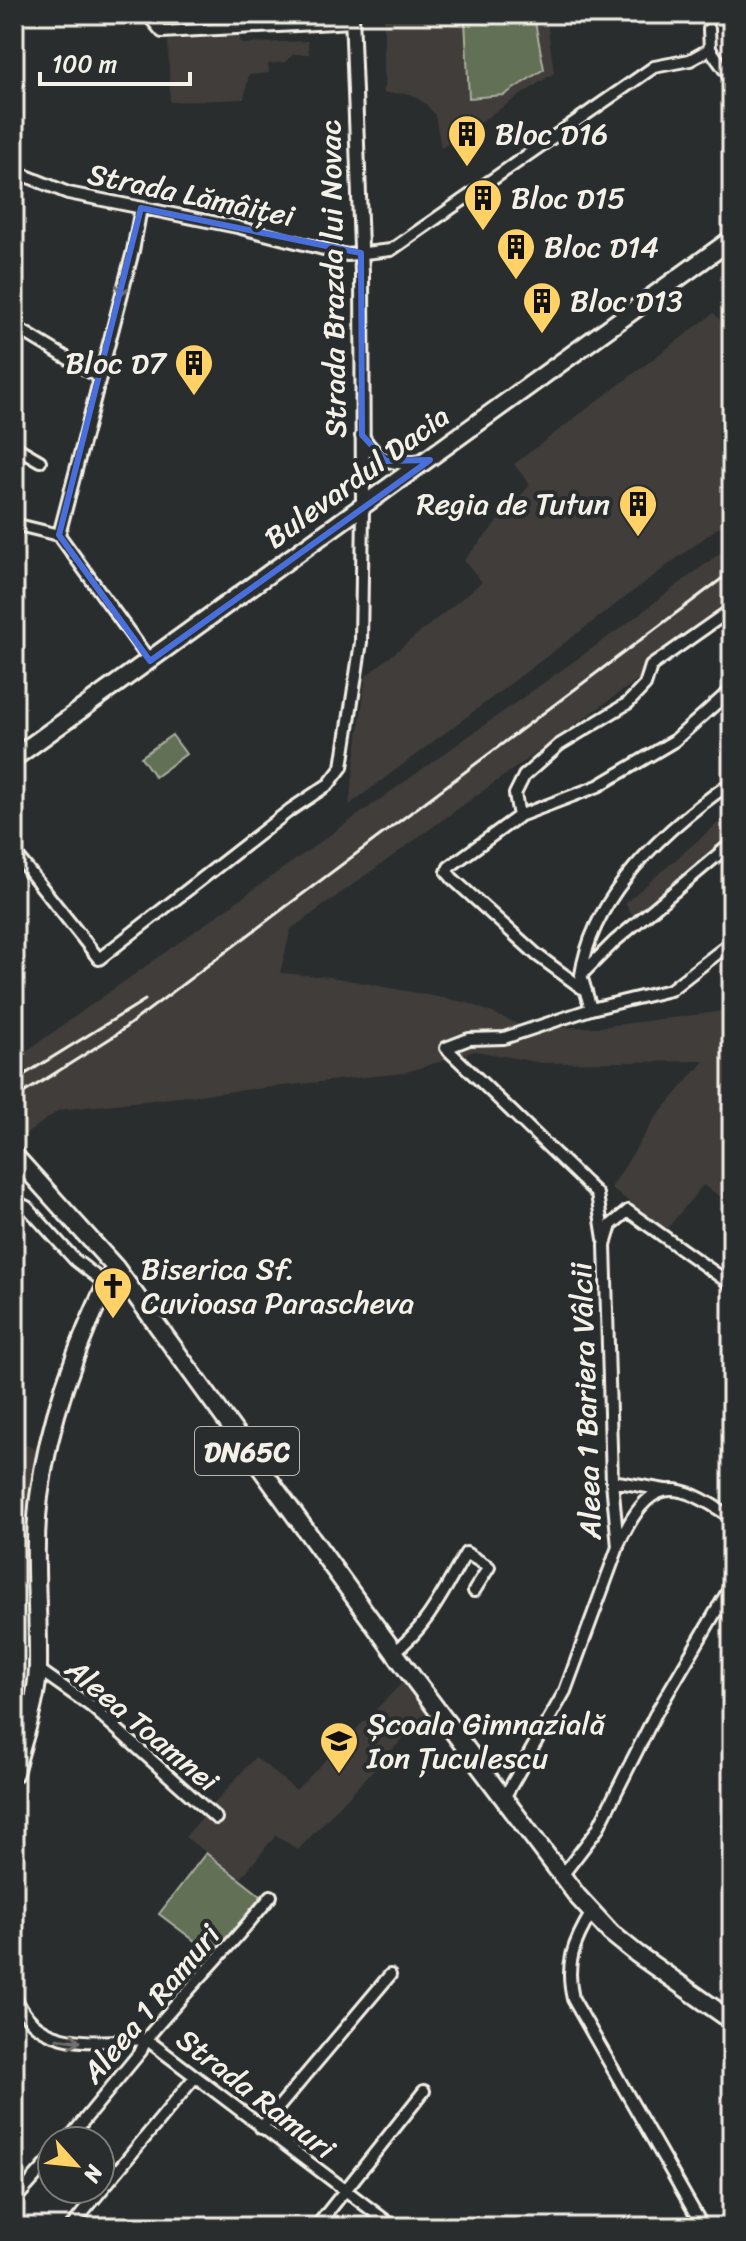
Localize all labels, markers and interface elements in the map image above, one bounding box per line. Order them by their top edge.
scale bar [40,36,190,86]
text: 100 m [52,43,117,85]
place label: Bloc D16 [495,107,608,161]
building icon: Bloc D16 [446,113,488,168]
street label: Strada Brazda lui Novac [303,120,363,438]
street label: Strada Lămâiței [83,147,301,244]
place label: Bloc D15 [511,171,626,225]
building icon: Bloc D15 [462,177,504,232]
place label: Bloc D14 [544,220,659,274]
building icon: Bloc D14 [495,226,537,281]
one-way arrow [115,270,130,296]
place label: Bloc D13 [570,274,683,328]
building icon: Bloc D13 [521,280,563,335]
place label: Bloc D7 [65,336,168,390]
building icon: Bloc D7 [173,342,215,397]
street label: Bulevardul Dacia [252,391,462,563]
place label: Regia de Tutun [417,477,610,531]
building icon: Regia de Tutun [617,483,659,538]
place label: Biserica Sf. Cuvioasa Parascheva [141,1242,414,1330]
street label: Aleea 1 Bariera Vâlcii [554,1261,618,1542]
church icon: Biserica Sf. Cuvioasa Parascheva [92,1265,134,1320]
road number: DN65C [195,1427,299,1475]
street label: Aleea Toamnei [52,1643,233,1807]
place label: Școala Gimnazială Ion Țuculescu [366,1697,606,1785]
school or university icon: Școala Gimnazială Ion Țuculescu [318,1720,360,1775]
street label: Aleea 1 Ramuri [67,1911,235,2097]
street label: Strada Ramuri [164,2014,349,2175]
one-way arrow [56,2033,81,2048]
north arrow [36,2125,116,2205]
text: N [72,2157,115,2190]

